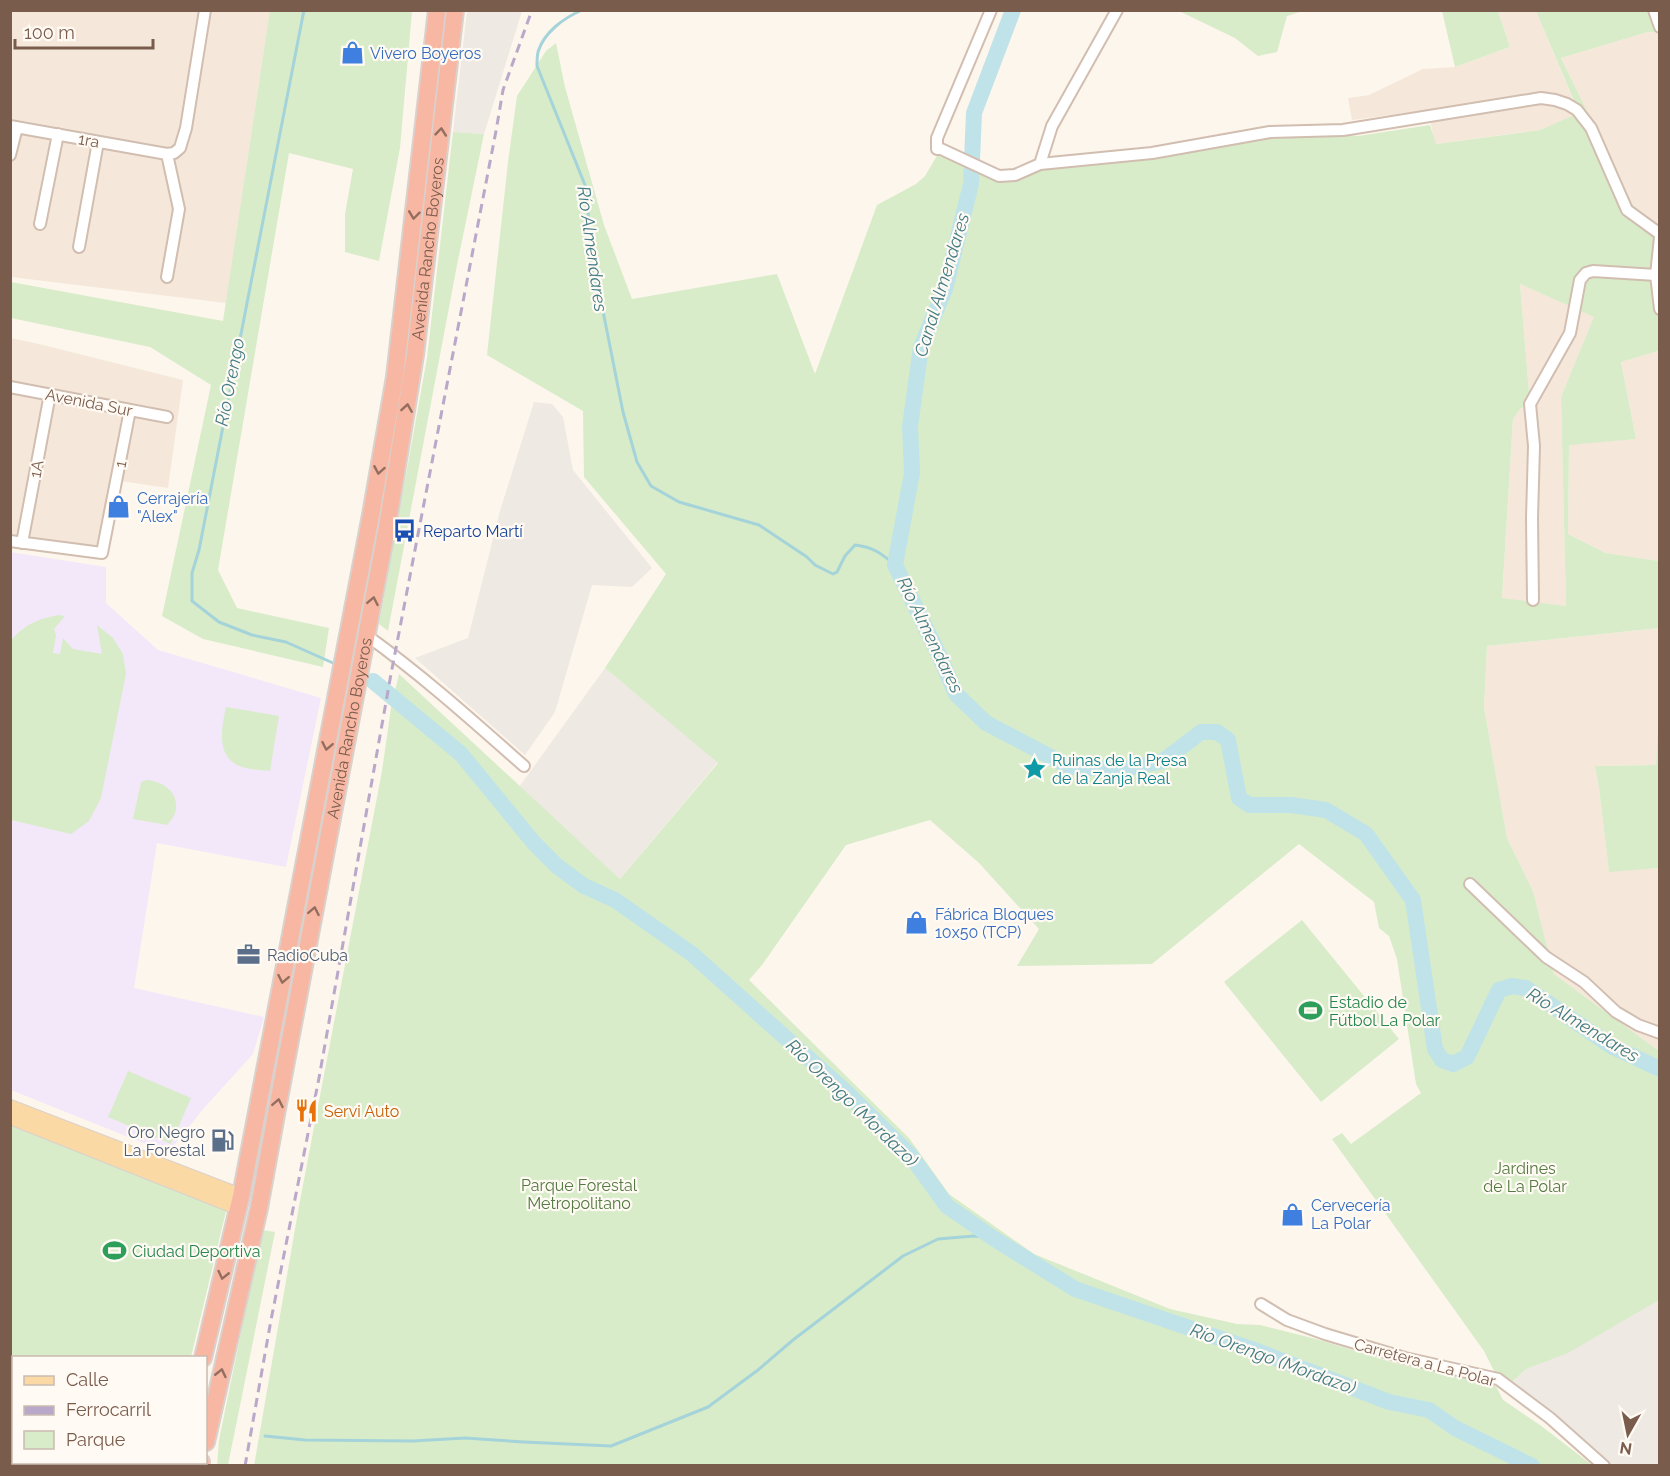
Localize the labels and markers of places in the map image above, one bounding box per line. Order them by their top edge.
shop icon: Vivero Boyeros [339,40,365,66]
place label: Vivero Boyeros [370,44,481,63]
place label: Cerrajería "Alex" [137,489,208,526]
shop icon: Cerrajería "Alex" [106,494,132,520]
bus stop icon: Reparto Martí [392,518,418,544]
place label: Reparto Martí [423,522,523,541]
place label: Ruinas de la Presa de la Zanja Real [1052,751,1187,788]
place icon: Ruinas de la Presa de la Zanja Real [1021,756,1047,782]
place label: Fábrica Bloques 10x50 (TCP) [935,905,1054,942]
shop icon: Fábrica Bloques 10x50 (TCP) [904,910,930,936]
office icon: RadioCuba [236,942,262,968]
place label: RadioCuba [267,946,348,965]
place label: Estadio de Fútbol La Polar [1329,993,1441,1030]
sports icon: Estadio de Fútbol La Polar [1298,998,1324,1024]
restaurant icon: Servi Auto [293,1098,319,1124]
place label: Servi Auto [324,1102,399,1121]
place label: Oro Negro La Forestal [124,1123,206,1160]
fuel station icon: Oro Negro La Forestal [210,1128,236,1154]
place label: Cervecería La Polar [1311,1196,1391,1233]
shop icon: Cervecería La Polar [1280,1201,1306,1227]
sports icon: Ciudad Deportiva [101,1238,127,1264]
place label: Ciudad Deportiva [132,1242,260,1261]

